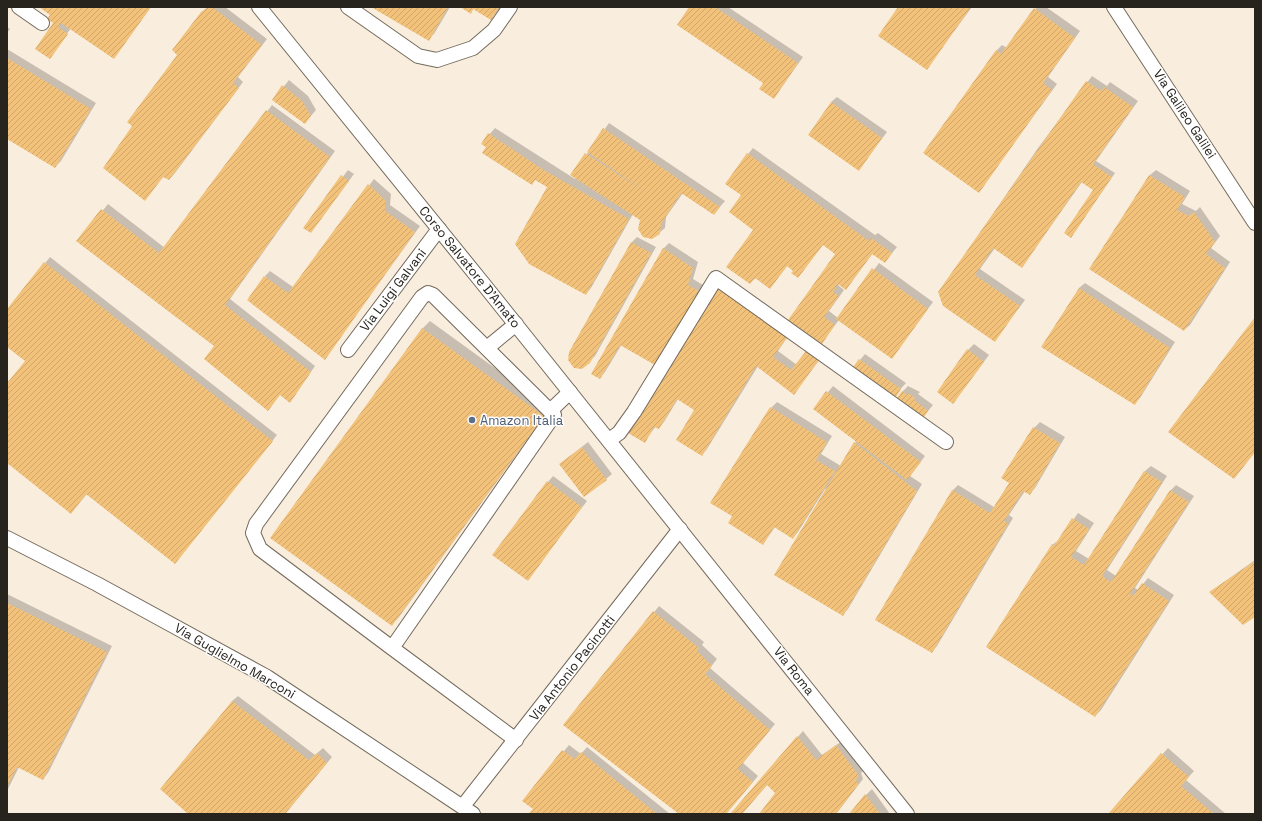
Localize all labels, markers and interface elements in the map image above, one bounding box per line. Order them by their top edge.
street label: Via Galileo Galilei [1150,66,1220,162]
street label: Corso Salvatore D'Amato [416,203,524,331]
street label: Via Luigi Galvani [356,245,430,335]
place label: Amazon Italia [480,412,564,429]
marker: Amazon Italia [467,415,477,425]
street label: Via Antonio Pacinotti [525,612,619,724]
street label: Via Guglielmo Marconi [171,619,299,703]
street label: Via Roma [770,643,819,699]

